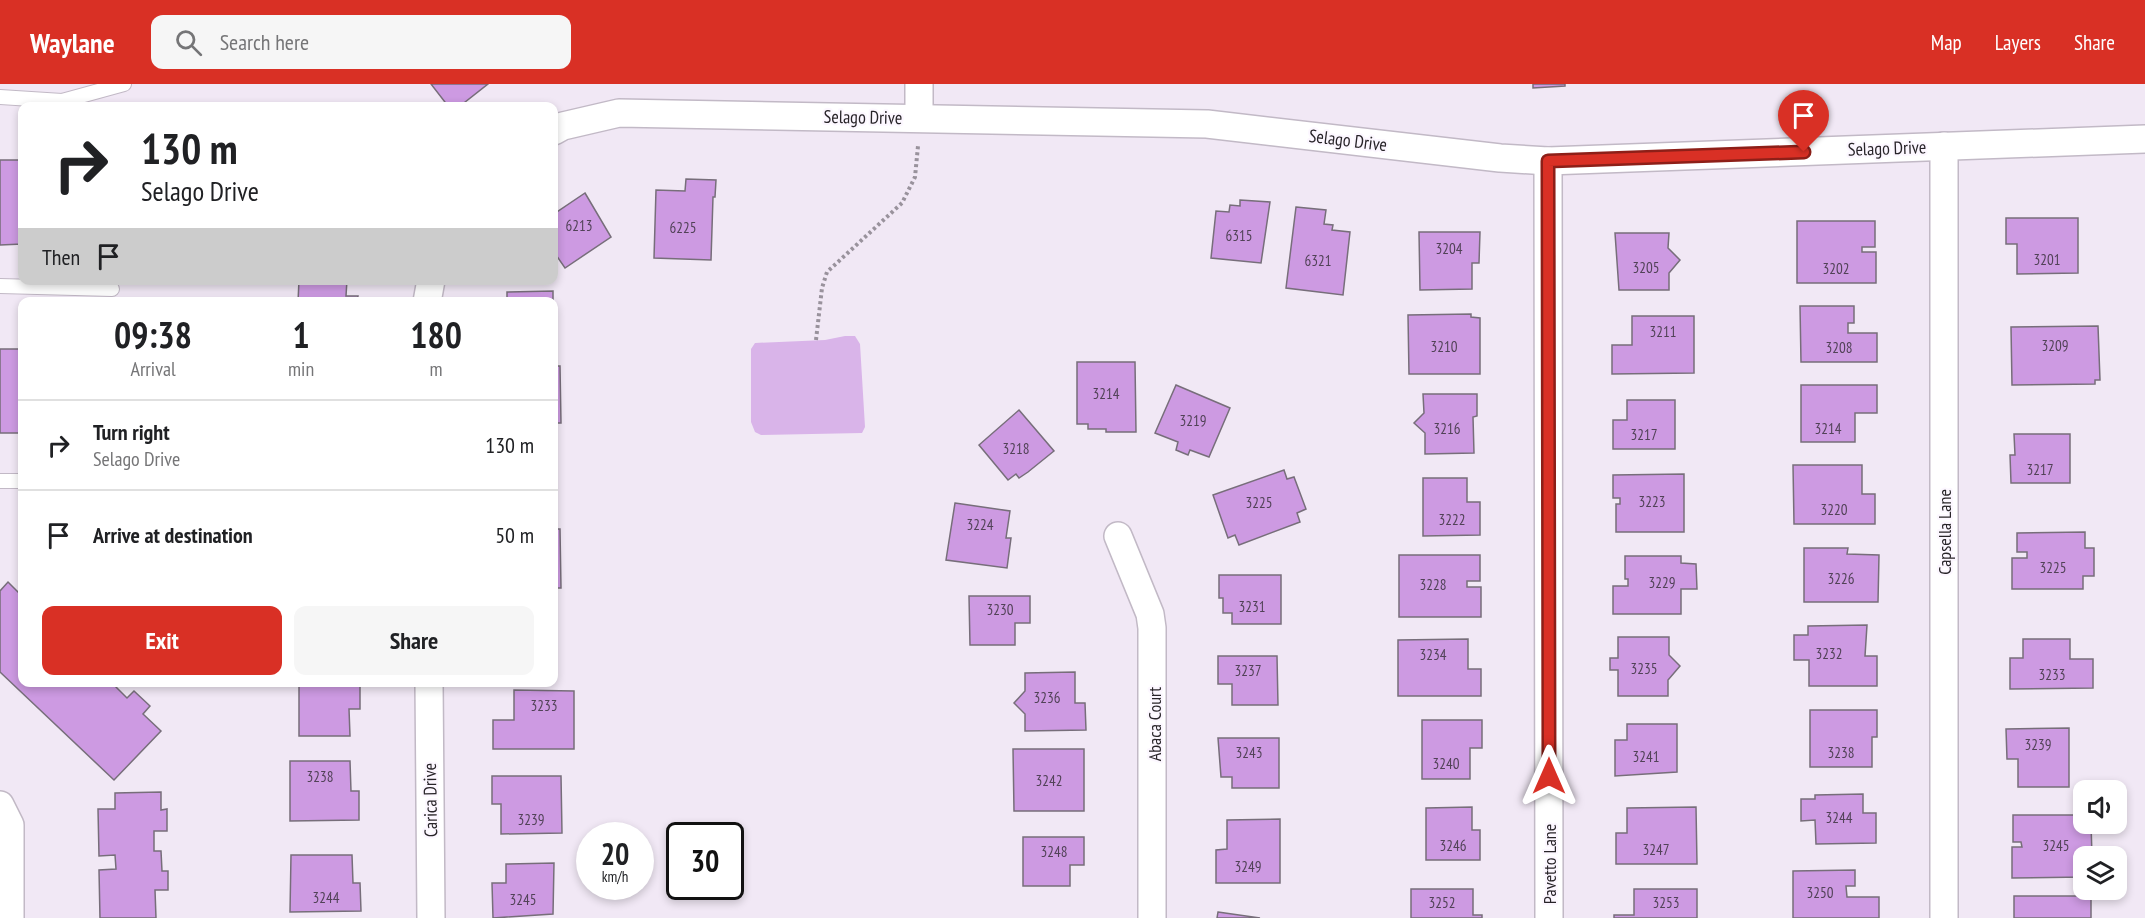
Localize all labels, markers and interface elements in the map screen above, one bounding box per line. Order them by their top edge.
search box [151,15,571,69]
text: Waylane [30,24,115,61]
icon: search [172,26,205,59]
text: Search here [220,28,309,56]
text: Map [1931,29,1962,56]
text: Layers [1995,29,2041,56]
text: Share [2074,29,2115,56]
pin [1778,90,1829,152]
icon: arrive [1787,99,1820,132]
street label: Selago Drive [824,105,902,129]
text: 130 m [141,121,238,176]
street label: Selago Drive [1308,124,1388,156]
icon: right [42,126,120,204]
street label: Selago Drive [1847,135,1927,161]
text: Selago Drive [141,174,259,208]
house number: 6213 [565,216,593,235]
house number: 6225 [669,218,697,237]
house number: 6315 [1225,226,1253,245]
house number: 3204 [1435,239,1463,258]
icon: arrive [92,240,125,273]
text: Then [42,243,80,271]
house number: 3201 [2033,250,2061,269]
house number: 6321 [1304,251,1332,270]
house number: 3205 [1632,258,1660,277]
house number: 3202 [1822,259,1850,278]
text: 09:38 [114,311,192,358]
text: 1 [292,311,310,358]
text: 180 [410,311,462,358]
house number: 3211 [1649,322,1677,341]
house number: 3209 [2041,336,2069,355]
house number: 3210 [1430,337,1458,356]
house number: 3208 [1825,338,1853,357]
text: Arrival [130,356,176,382]
text: min [288,356,314,382]
text: m [430,356,443,382]
house number: 3214 [1092,384,1120,403]
house number: 3219 [1179,411,1207,430]
text: Turn right [93,418,170,446]
house number: 3216 [1433,419,1461,438]
house number: 3214 [1814,419,1842,438]
house number: 3217 [1630,425,1658,444]
icon: right [42,429,75,462]
text: 130 m [485,431,534,459]
house number: 3218 [1002,439,1030,458]
text: Selago Drive [93,446,180,472]
house number: 3217 [2026,460,2054,479]
street label: Capsella Lane [1933,489,1956,575]
house number: 3223 [1638,492,1666,511]
house number: 3225 [1245,493,1273,512]
house number: 3220 [1820,500,1848,519]
house number: 3222 [1438,510,1466,529]
house number: 3224 [966,515,994,534]
icon: arrive [42,519,75,552]
text: Arrive at destination [93,521,253,549]
text: 50 m [495,521,534,549]
house number: 3225 [2039,558,2067,577]
house number: 3226 [1827,569,1855,588]
house number: 3229 [1648,573,1676,592]
house number: 3228 [1419,575,1447,594]
house number: 3231 [1238,597,1266,616]
house number: 3230 [986,600,1014,619]
button: Exit [42,606,282,675]
button: Share [294,606,534,675]
house number: 3232 [1815,644,1843,663]
house number: 3234 [1419,645,1447,664]
house number: 3235 [1630,659,1658,678]
house number: 3237 [1234,661,1262,680]
house number: 3233 [2038,665,2066,684]
street label: Abaca Court [1143,687,1166,761]
house number: 3236 [1033,688,1061,707]
house number: 3233 [530,696,558,715]
house number: 3239 [2024,735,2052,754]
house number: 3243 [1235,743,1263,762]
house number: 3238 [1827,743,1855,762]
position arrow [1517,744,1581,808]
house number: 3241 [1632,747,1660,766]
house number: 3240 [1432,754,1460,773]
street label: Carica Drive [418,763,442,837]
house number: 3238 [306,767,334,786]
house number: 3242 [1035,771,1063,790]
map controls [2073,780,2127,900]
button: sound [2073,780,2127,834]
house number: 3244 [1825,808,1853,827]
house number: 3239 [517,810,545,829]
speed limit sign: 30 [666,822,744,900]
street label: Pavetto Lane [1538,824,1561,904]
text: 20 [601,834,629,873]
house number: 3246 [1439,836,1467,855]
house number: 3245 [2042,836,2070,855]
house number: 3247 [1642,840,1670,859]
house number: 3248 [1040,842,1068,861]
button: layers [2073,846,2127,900]
house number: 3249 [1234,857,1262,876]
text: km/h [602,867,628,886]
house number: 3250 [1806,883,1834,902]
house number: 3244 [312,888,340,907]
house number: 3245 [509,890,537,909]
house number: 3252 [1428,893,1456,912]
house number: 3253 [1652,893,1680,912]

